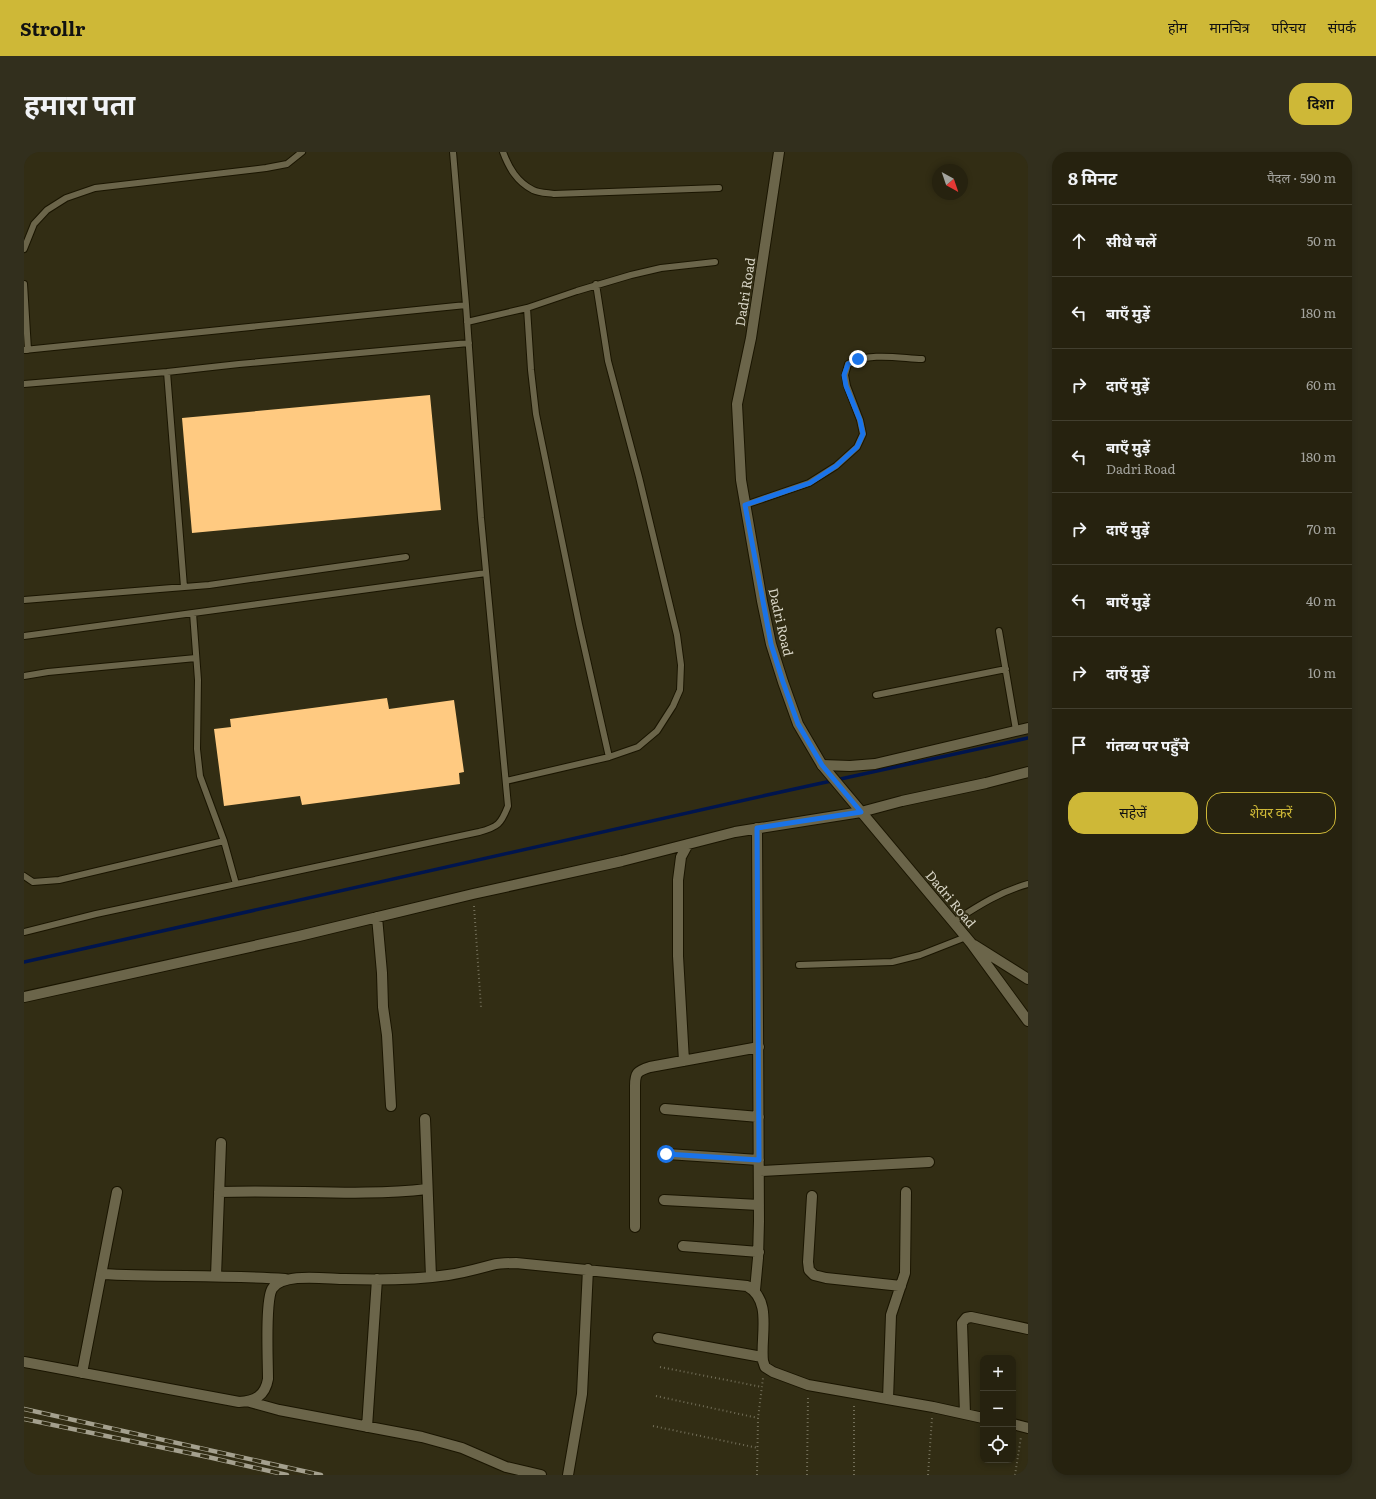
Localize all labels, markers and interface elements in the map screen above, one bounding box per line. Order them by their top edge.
text: Strollr [20,14,85,42]
text: होम [1168,17,1187,37]
text: मानचित्र [1209,17,1250,37]
text: परिचय [1272,17,1306,37]
text: संपर्क [1328,17,1356,37]
text: हमारा पता [24,82,135,124]
button: दिशा [1289,83,1352,125]
north arrow [932,164,968,200]
text: 8 मिनट [1068,165,1117,190]
text: पैदल · 590 m [1267,168,1336,187]
text: सीधे चलें [1106,229,1156,252]
icon: ahead [1068,230,1090,252]
text: 50 m [1307,231,1336,250]
street label: Dadri Road [730,256,759,328]
text: बाएँ मुड़ें [1106,301,1150,324]
icon: left [1068,302,1090,324]
text: 180 m [1301,303,1336,322]
route end [849,350,867,368]
text: दाएँ मुड़ें [1106,373,1149,396]
icon: right [1068,374,1090,396]
text: 60 m [1306,375,1336,394]
text: बाएँ मुड़ें [1106,435,1150,458]
icon: left [1068,446,1090,468]
text: 180 m [1301,447,1336,466]
text: Dadri Road [1106,459,1175,478]
text: दाएँ मुड़ें [1106,517,1149,540]
icon: right [1068,518,1090,540]
text: 70 m [1307,519,1336,538]
street label: Dadri Road [764,586,799,658]
text: बाएँ मुड़ें [1106,589,1150,612]
icon: left [1068,590,1090,612]
text: 40 m [1306,591,1336,610]
text: दाएँ मुड़ें [1106,661,1149,684]
icon: right [1068,662,1090,684]
text: 10 m [1308,663,1336,682]
text: गंतव्य पर पहुँचे [1106,733,1189,756]
icon: arrive [1068,734,1090,756]
button: सहेजें [1068,792,1198,834]
button: शेयर करें [1206,792,1336,834]
street label: Dadri Road [922,866,981,931]
route start [657,1145,675,1163]
map controls [980,1355,1016,1463]
button: + [980,1355,1016,1391]
button: − [980,1391,1016,1427]
button: locate [980,1427,1016,1463]

